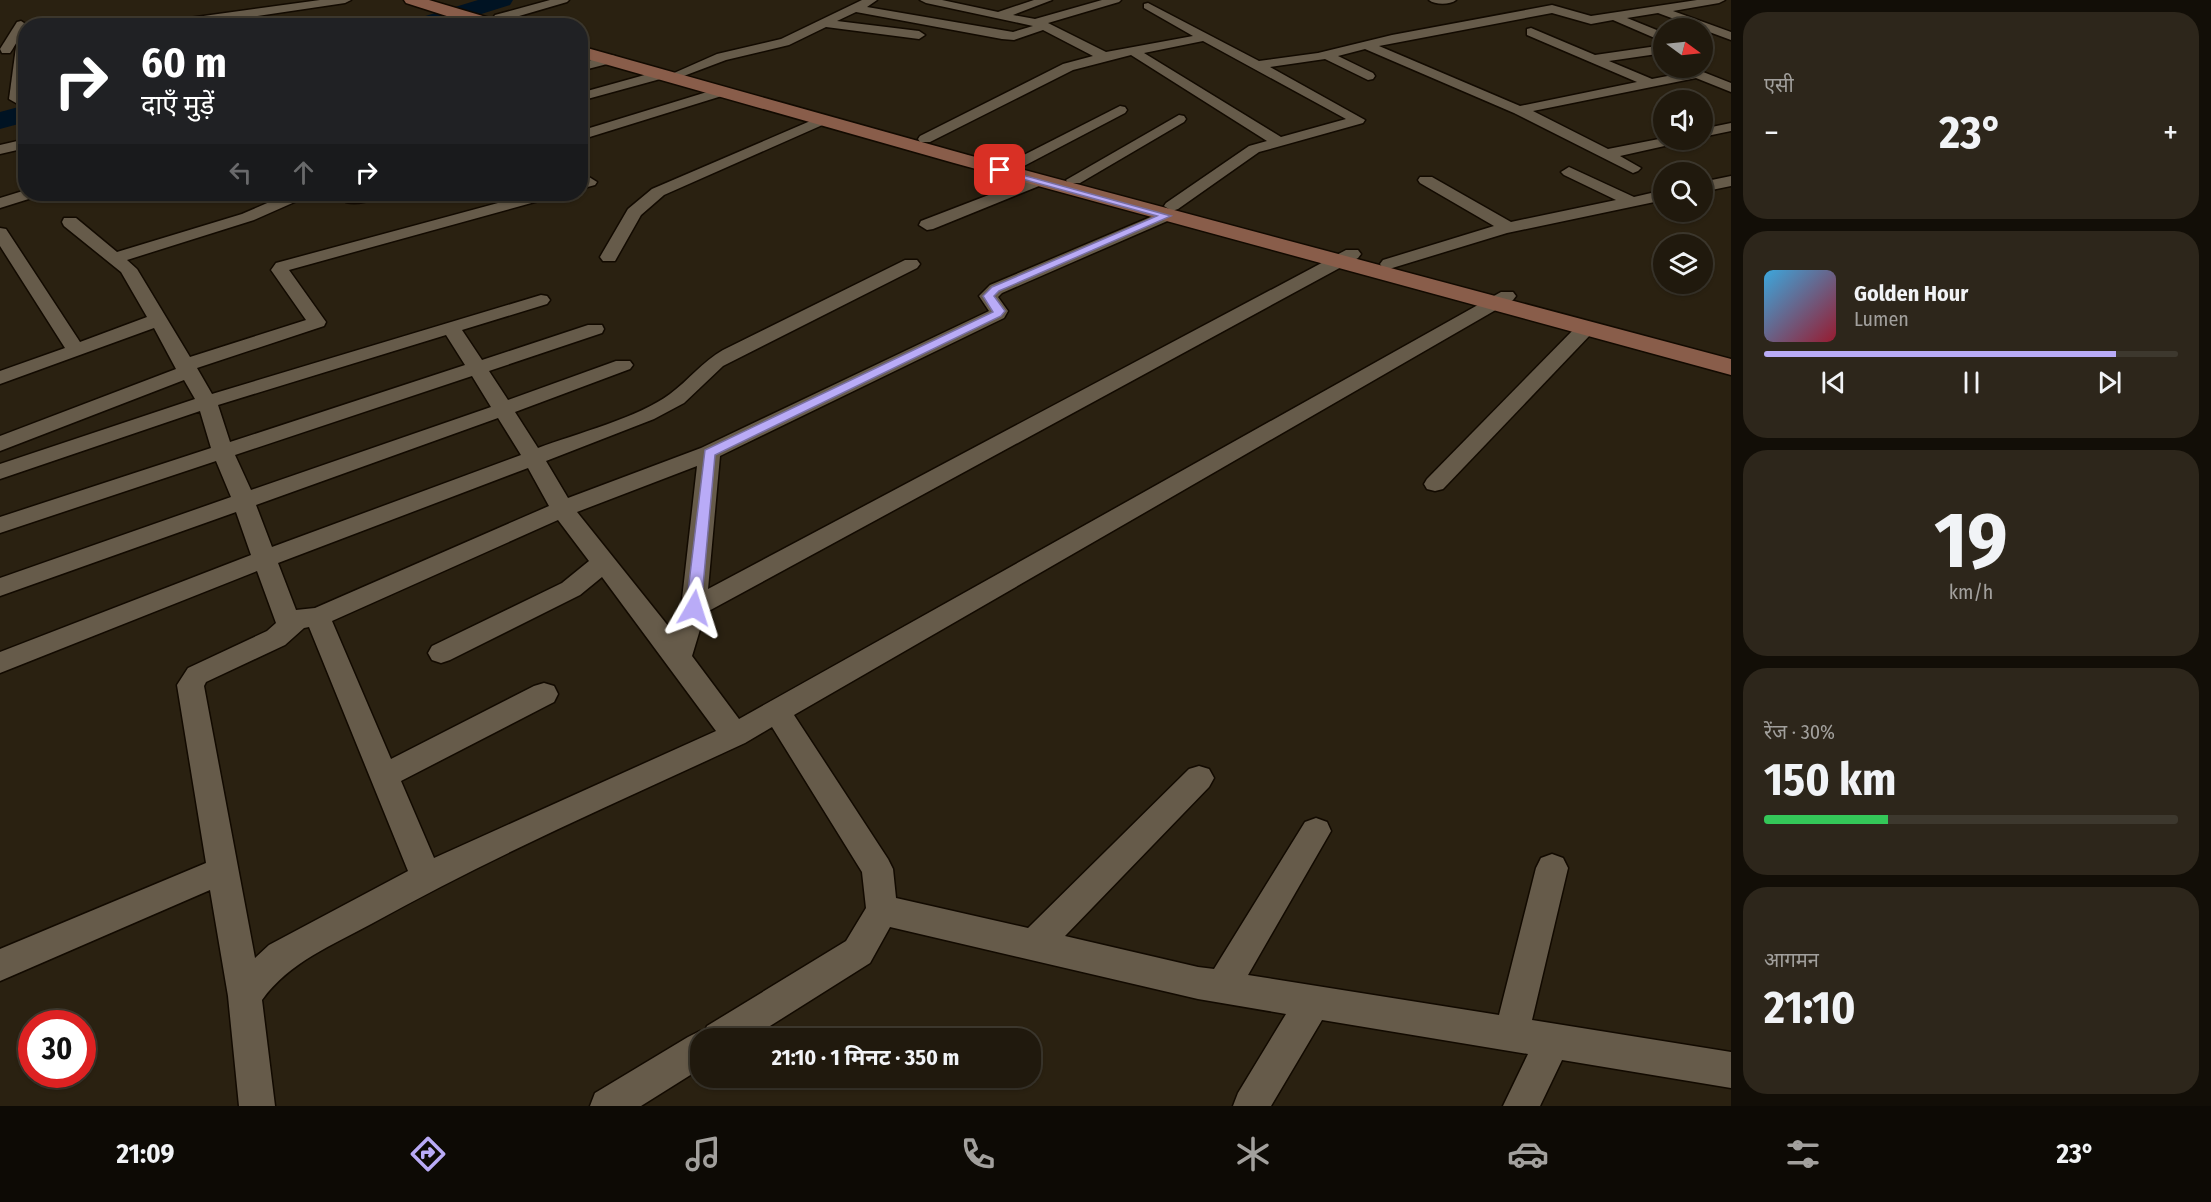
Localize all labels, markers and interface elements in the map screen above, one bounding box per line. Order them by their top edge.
north arrow [1653,18,1713,78]
map controls [1653,18,1713,294]
text: 60 m [141,38,227,88]
icon: right [42,42,120,120]
text: एसी [1764,73,1794,97]
text: दाएँ मुड़ें [141,89,214,121]
button: sound [1653,90,1713,150]
text: 23° [1939,106,2003,160]
text: − [1764,113,1779,153]
text: + [2163,113,2178,153]
pin [974,144,1025,195]
icon: arrive [983,153,1016,186]
icon: left [224,156,257,189]
icon: ahead [287,156,320,189]
icon: right [350,156,383,189]
button: search [1653,162,1713,222]
button: layers [1653,234,1713,294]
text: Golden Hour [1854,280,1968,307]
text: Lumen [1854,307,1909,331]
icon: previous [1817,366,1850,399]
icon: pause [1955,366,1988,399]
icon: next [2093,366,2126,399]
text: 19 [1934,494,2008,588]
position arrow [662,576,726,640]
text: km/h [1949,580,1993,604]
text: रेंज · 30% [1764,720,1835,744]
text: 150 km [1764,753,1896,807]
text: आगमन [1764,948,1819,972]
text: 21:10 [1764,981,1856,1035]
speed limit sign: 30 [18,1010,96,1088]
text: 21:10 · 1 मिनट · 350 m [772,1044,959,1071]
icon: directions [407,1133,449,1175]
icon: music [682,1133,724,1175]
icon: phone [957,1133,999,1175]
icon: climate [1232,1133,1274,1175]
icon: car [1507,1133,1549,1175]
icon: filters [1782,1133,1824,1175]
text: 21:09 [116,1138,175,1170]
text: 23° [2057,1138,2095,1170]

